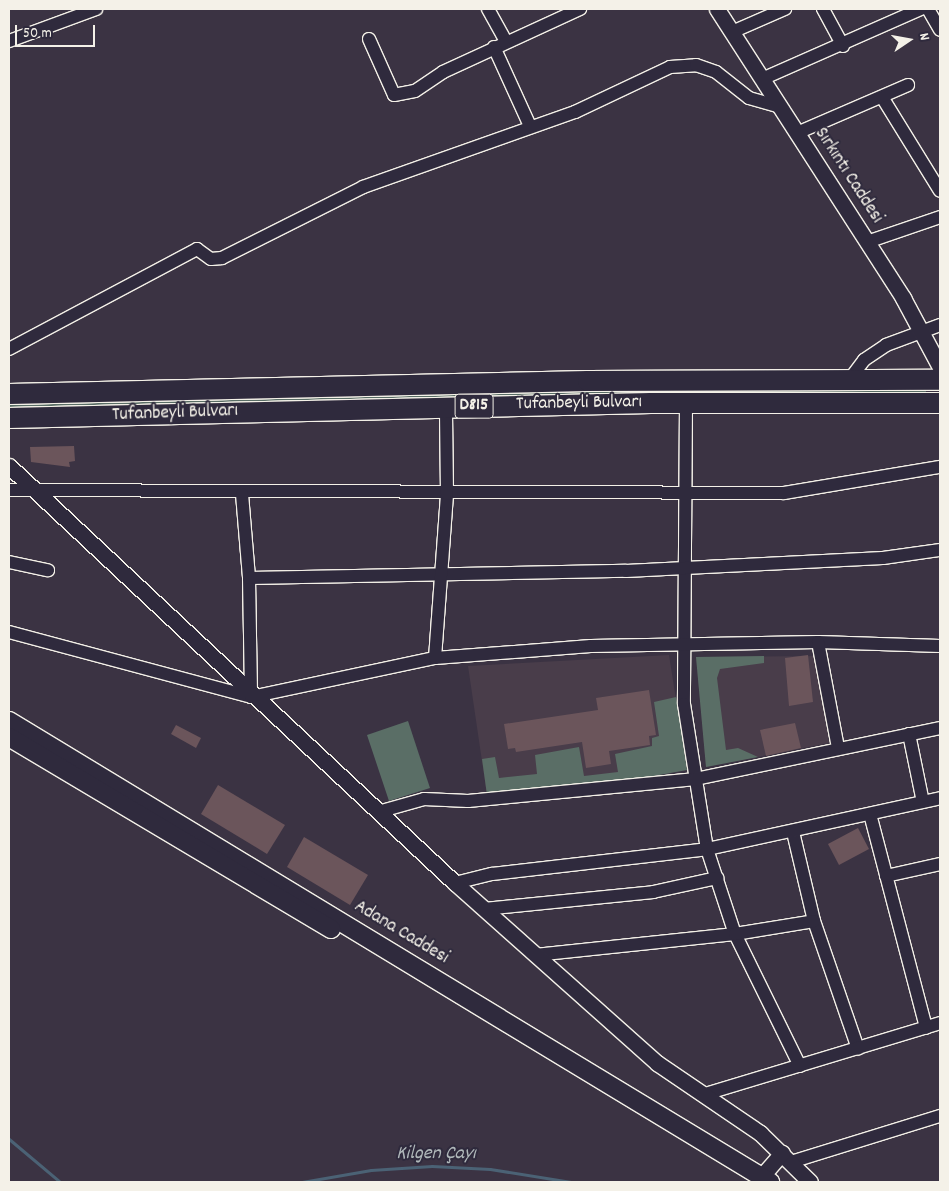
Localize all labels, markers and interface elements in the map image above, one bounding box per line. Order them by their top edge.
scale bar [18,15,98,47]
north arrow [884,15,934,65]
text: 50 m [23,23,52,45]
text: N [913,31,934,42]
street label: Sırkıntı Caddesi [809,124,887,228]
road number: D815 [454,391,494,422]
street label: Tufanbeyli Bulvarı [516,392,642,416]
street label: Tufanbeyli Bulvarı [112,400,238,428]
street label: Adana Caddesi [350,896,452,970]
water label: Kilgen Çayı [396,1142,476,1166]

